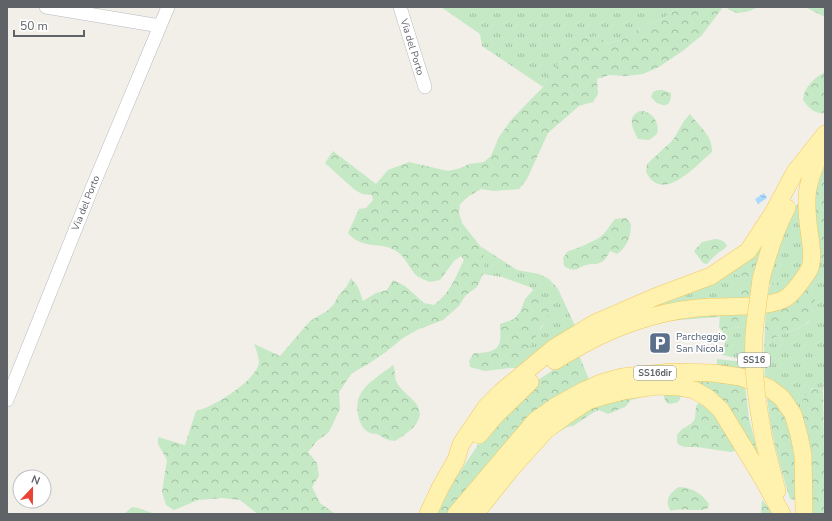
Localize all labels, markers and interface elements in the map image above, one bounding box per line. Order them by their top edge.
scale bar [14,12,84,38]
street label: Via del Porto [396,16,427,77]
text: 50 m [20,18,48,34]
street label: Via del Porto [68,173,104,234]
parking icon: Parcheggio San Nicola [647,330,673,356]
place label: Parcheggio San Nicola [676,330,727,356]
road number: SS16 [738,353,770,367]
road number: SS16dir [634,366,676,380]
north arrow [12,469,52,509]
text: N [29,472,42,489]

